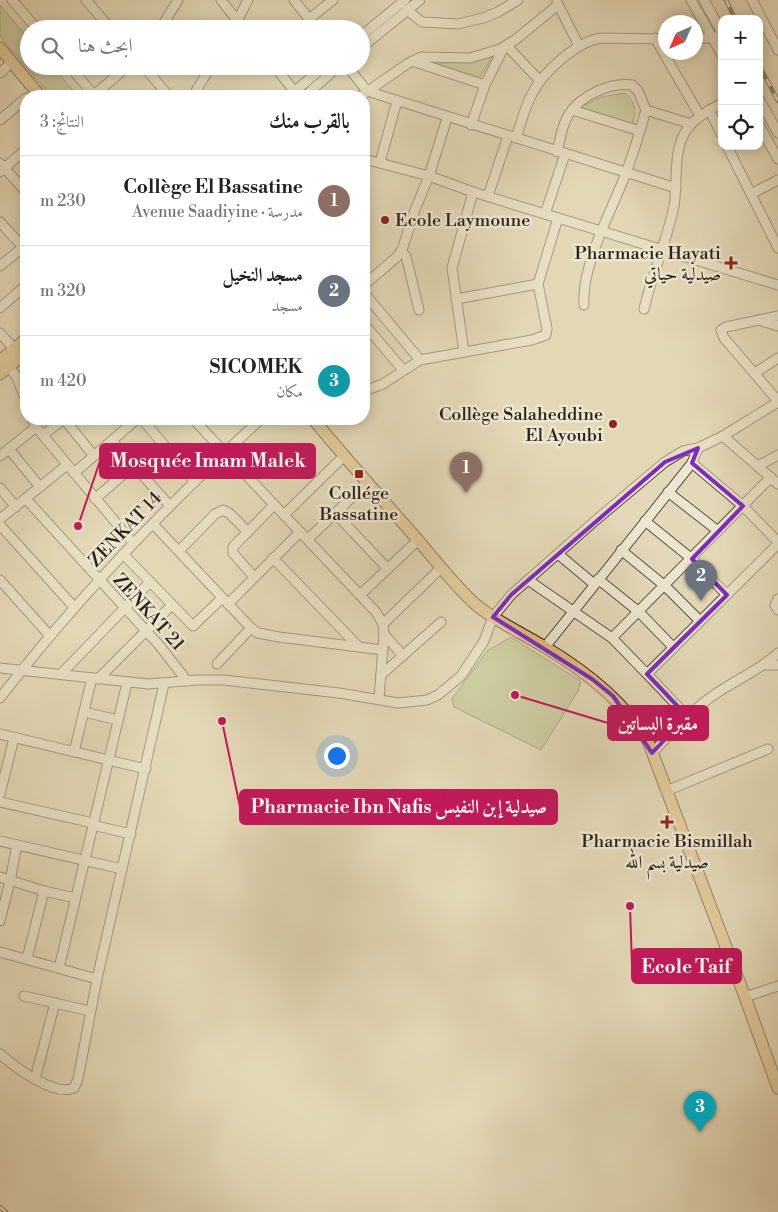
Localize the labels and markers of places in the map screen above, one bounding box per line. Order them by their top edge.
place label: Ecole Laymoune [395,209,530,232]
marker: Ecole Laymoune [379,214,391,226]
place label: Pharmacie Hayati صيدلية حياتي [575,242,721,289]
marker: Pharmacie Hayati صيدلية حياتي [725,257,737,269]
place label: Collège Salaheddine El Ayoubi [439,403,603,447]
marker: Collège Salaheddine El Ayoubi [607,418,619,430]
callout: Mosquée Imam Malek [100,444,315,478]
pin: 1 [450,452,482,493]
marker: Collége Bassatine [353,468,365,480]
place label: Collége Bassatine [319,482,398,526]
pin: 2 [685,560,717,601]
callout: مقبرة البساتين [608,706,708,740]
callout: Pharmacie Ibn Nafis صيدلية إبن النفيس [240,790,557,824]
marker: Pharmacie Bismillah صيدلية بسم الله [661,816,673,828]
place label: Pharmacie Bismillah صيدلية بسم الله [581,830,753,880]
callout: Ecole Taif [632,949,741,983]
pin: 3 [684,1091,716,1132]

